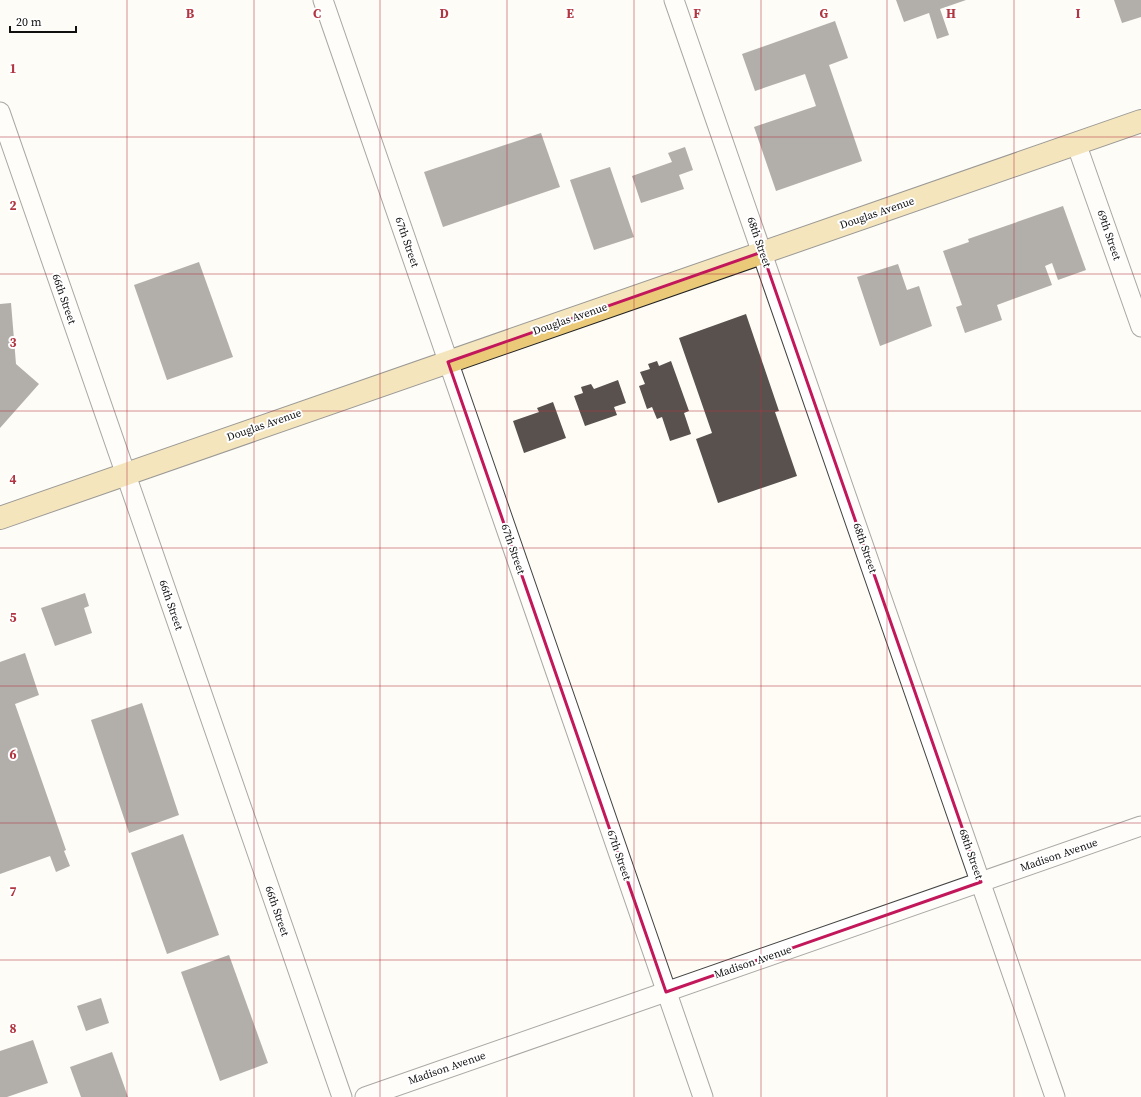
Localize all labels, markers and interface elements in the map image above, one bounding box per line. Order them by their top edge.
text: B [186,5,195,22]
text: C [313,5,321,22]
text: D [439,5,449,22]
text: E [566,5,574,22]
text: F [693,5,701,22]
text: G [820,5,829,22]
text: H [946,5,956,22]
text: I [1075,5,1081,22]
scale bar [10,8,76,34]
text: 20 m [16,14,42,30]
text: 1 [9,60,17,77]
street label: Douglas Avenue [838,193,917,233]
text: 2 [9,197,17,214]
street label: 69th Street [1093,208,1125,263]
street label: 67th Street [391,215,423,270]
street label: 68th Street [743,215,775,270]
street label: 66th Street [48,272,80,327]
street label: Douglas Avenue [531,299,610,339]
text: 3 [9,334,17,351]
street label: Douglas Avenue [225,405,304,445]
text: 4 [9,471,17,488]
street label: 68th Street [849,521,881,576]
street label: 67th Street [497,522,529,577]
street label: 66th Street [155,578,187,633]
text: 5 [9,609,17,626]
text: 6 [9,746,17,763]
street label: 68th Street [955,827,987,882]
street label: 67th Street [603,828,635,883]
street label: Madison Avenue [1018,835,1100,875]
text: 7 [9,883,17,900]
street label: 66th Street [261,884,293,939]
street label: Madison Avenue [712,942,794,982]
text: 8 [9,1020,17,1037]
street label: Madison Avenue [406,1048,488,1088]

